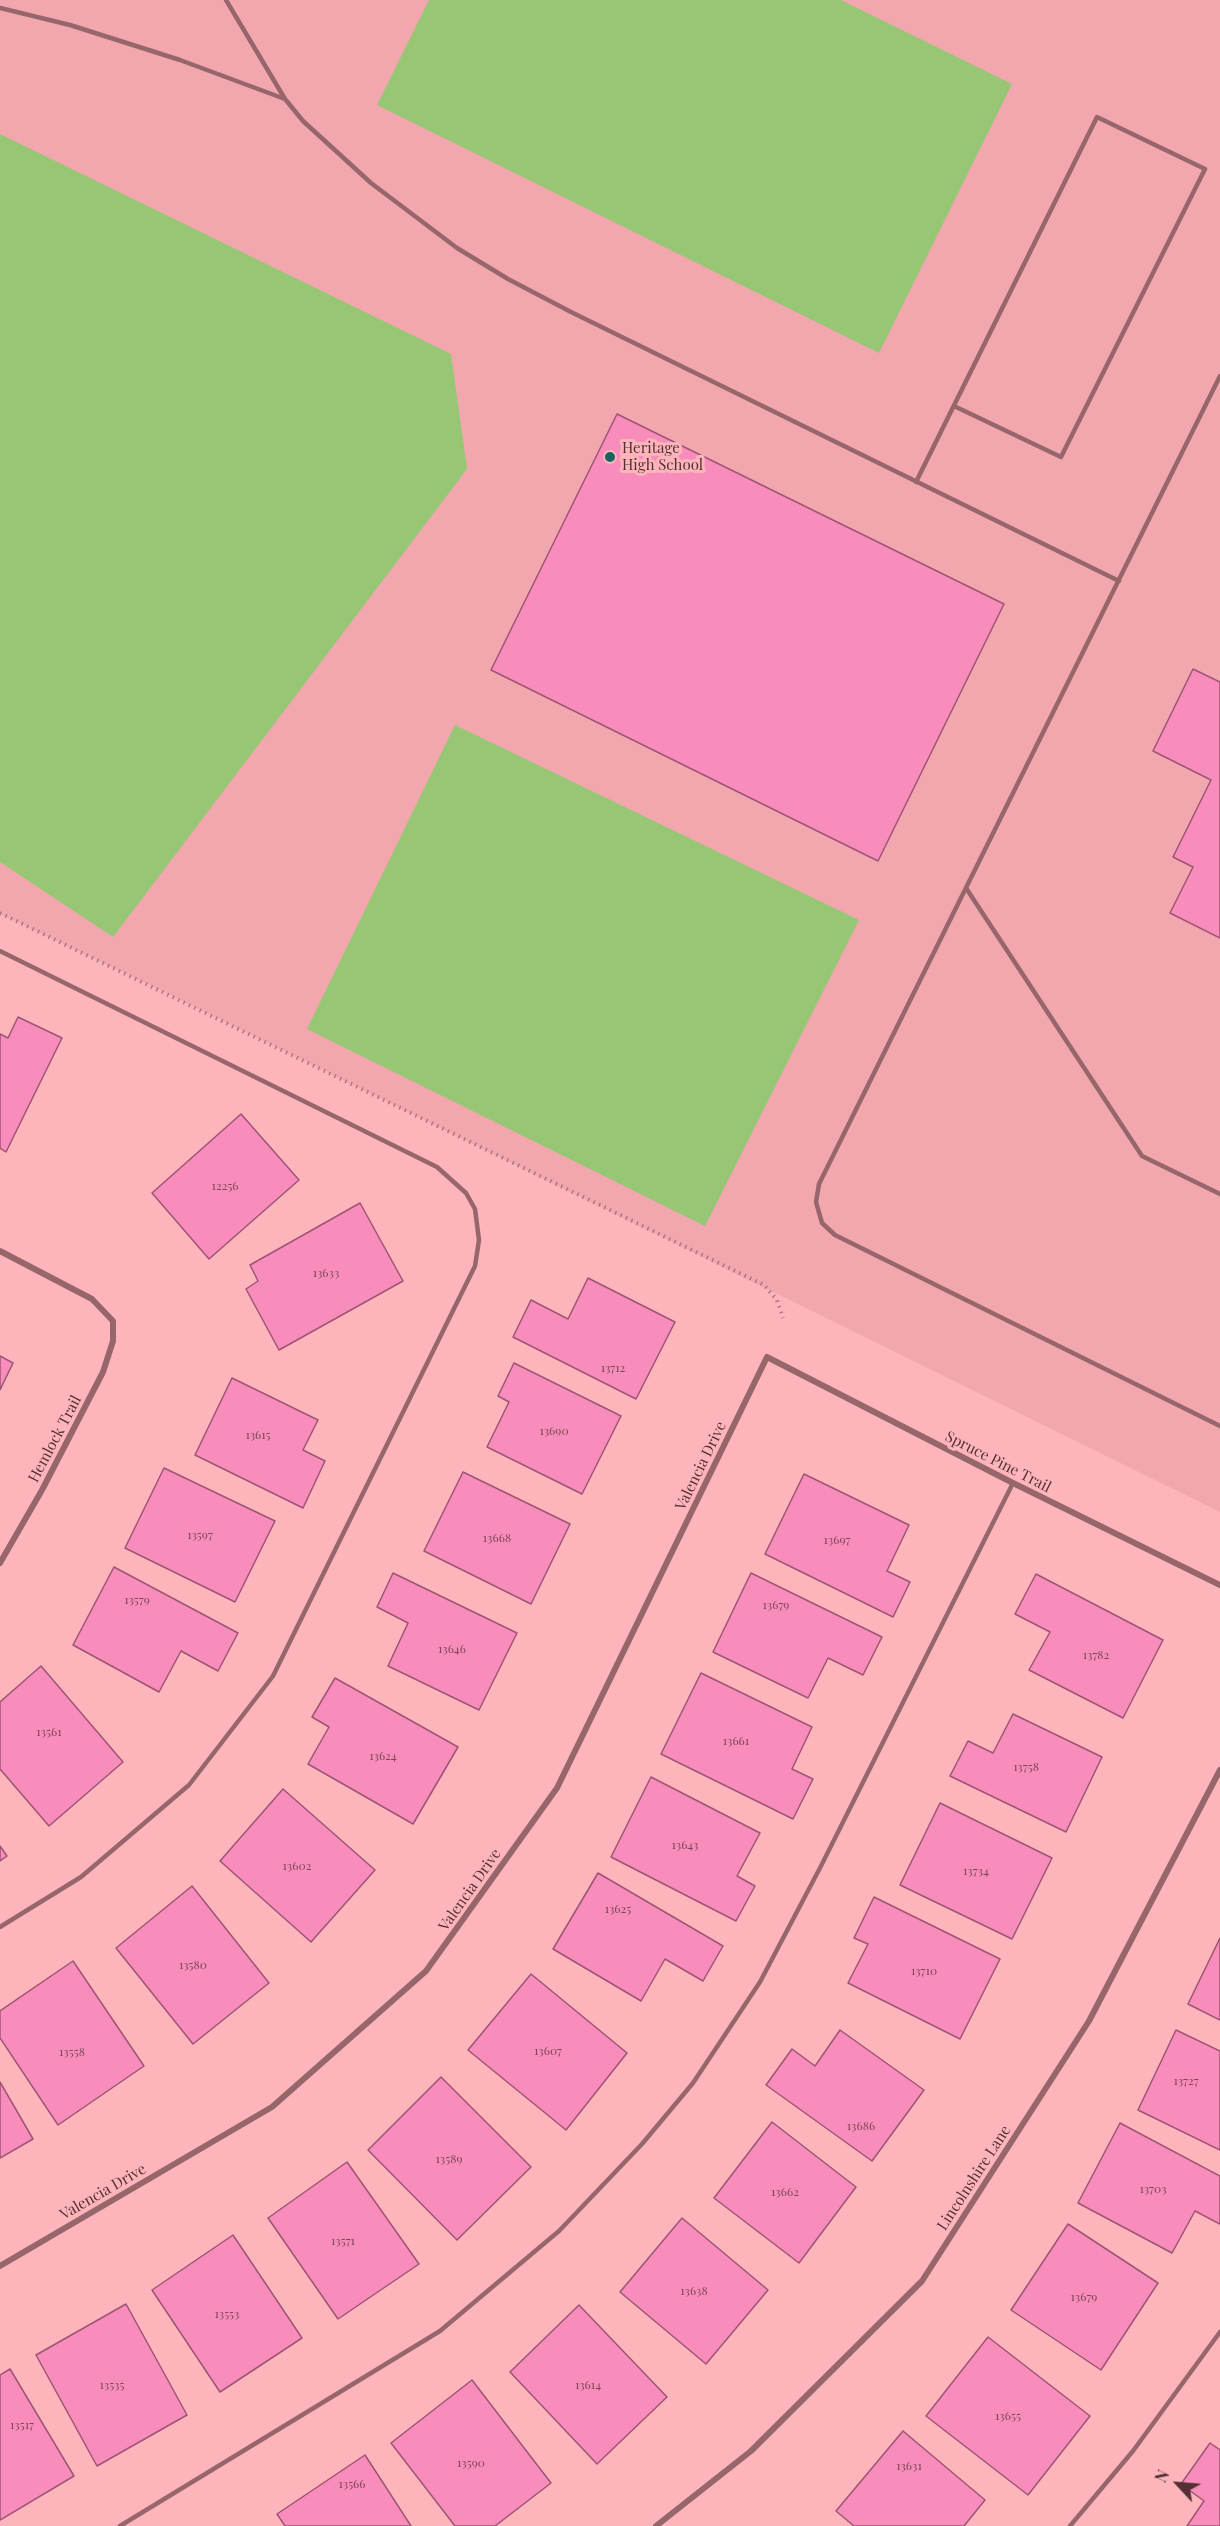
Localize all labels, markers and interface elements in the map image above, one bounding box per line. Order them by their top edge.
place label: Heritage High School [622,439,703,474]
marker: Heritage High School [603,450,617,464]
house number: 12256 [211,1179,239,1193]
house number: 13633 [313,1266,339,1280]
house number: 13712 [601,1361,625,1375]
street label: Hemlock Trail [25,1392,85,1486]
street label: Valencia Drive [672,1419,730,1513]
house number: 13690 [539,1424,569,1438]
house number: 13615 [245,1428,271,1442]
street label: Spruce Pine Trail [942,1428,1054,1496]
house number: 13597 [187,1528,213,1542]
house number: 13668 [483,1531,511,1545]
house number: 13697 [824,1533,850,1547]
house number: 13579 [124,1593,150,1607]
house number: 13679 [763,1598,789,1612]
house number: 13646 [438,1642,466,1656]
house number: 13782 [1083,1648,1109,1662]
house number: 13561 [36,1725,62,1739]
house number: 13661 [723,1734,749,1748]
house number: 13624 [369,1749,397,1763]
house number: 13758 [1013,1760,1039,1774]
house number: 13643 [672,1838,698,1852]
street label: Valencia Drive [435,1845,505,1935]
house number: 13602 [283,1859,311,1873]
house number: 13734 [963,1864,989,1878]
house number: 13625 [605,1902,631,1916]
house number: 13580 [179,1958,207,1972]
house number: 13710 [911,1964,937,1978]
house number: 13607 [534,2044,562,2058]
house number: 13558 [59,2045,85,2059]
house number: 13727 [1173,2074,1199,2088]
house number: 13686 [847,2119,875,2133]
street label: Lincolnshire Lane [933,2122,1015,2234]
house number: 13589 [436,2152,462,2166]
street label: Valencia Drive [57,2160,149,2224]
house number: 13703 [1139,2182,1167,2196]
house number: 13662 [771,2185,799,2199]
house number: 13571 [331,2234,355,2248]
house number: 13638 [680,2284,708,2298]
house number: 13679 [1071,2290,1097,2304]
house number: 13553 [214,2307,240,2321]
house number: 13535 [99,2378,125,2392]
house number: 13614 [575,2378,601,2392]
house number: 13655 [995,2409,1021,2423]
house number: 13517 [10,2418,34,2432]
north arrow [1148,2454,1208,2514]
house number: 13590 [457,2456,485,2470]
house number: 13631 [896,2459,922,2473]
text: N [1149,2466,1173,2486]
house number: 13566 [338,2477,366,2491]

